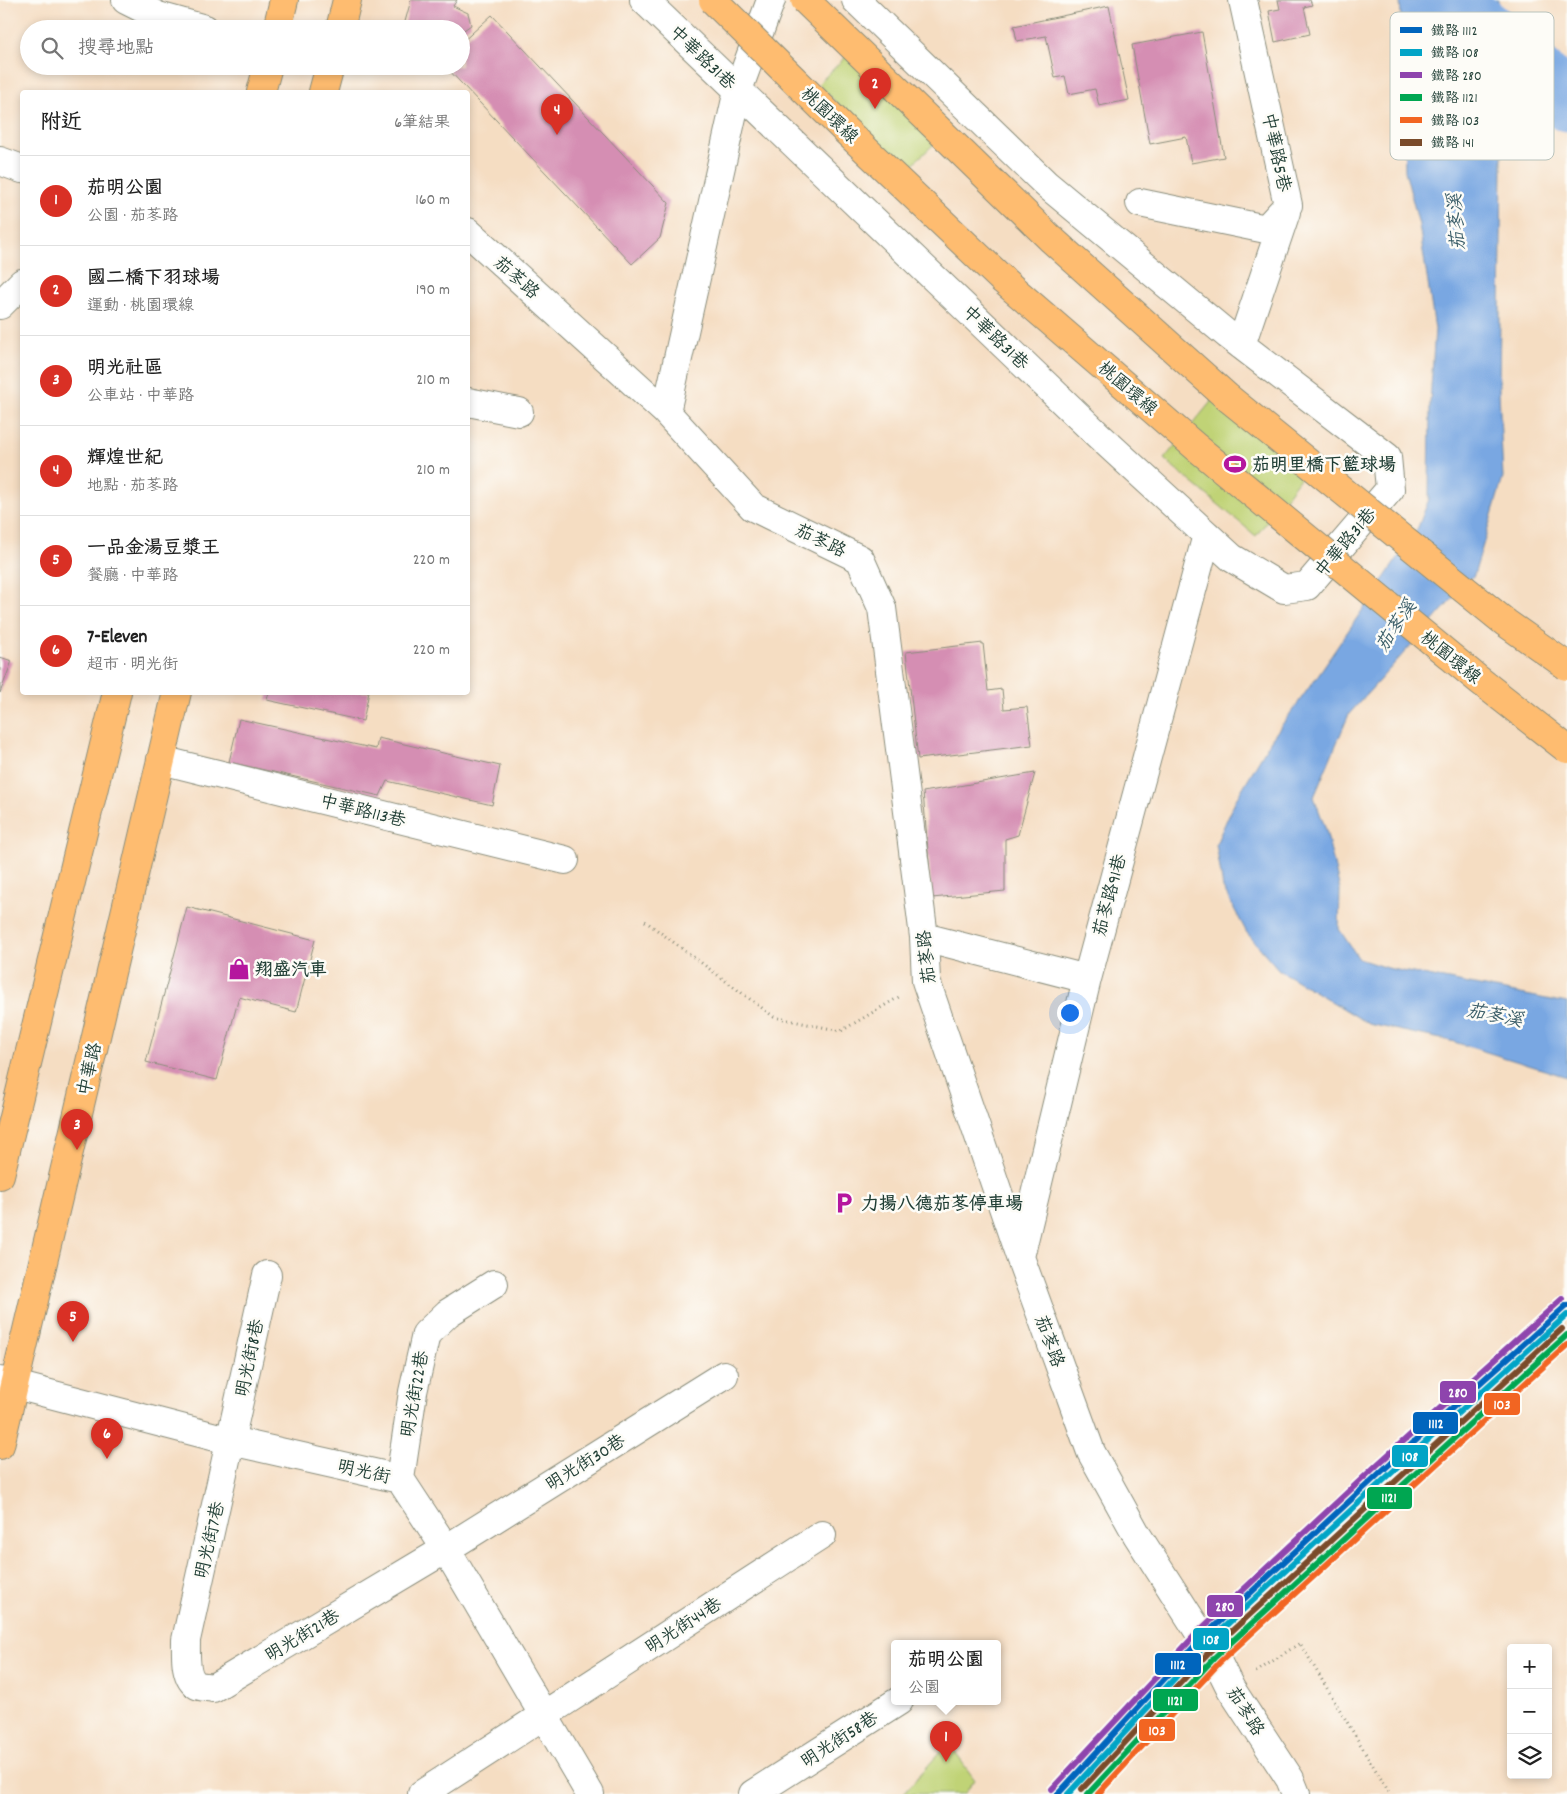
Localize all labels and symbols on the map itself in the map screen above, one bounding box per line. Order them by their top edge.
legend [1390,12,1554,160]
street label: 中華路31巷 [662,21,740,97]
text: 鐵路 1112 [1431,22,1478,42]
text: 鐵路 108 [1431,44,1479,64]
text: 鐵路 280 [1431,67,1482,87]
pin: 2 [859,68,891,109]
street label: 桃園環線 [794,83,863,151]
text: 鐵路 1121 [1431,89,1478,109]
pin: 4 [541,94,573,135]
street label: 中華路5巷 [1254,111,1295,194]
text: 鐵路 103 [1431,112,1479,132]
text: 鐵路 141 [1431,134,1474,154]
water label: 茄苳溪 [1443,191,1474,251]
street label: 茄苳路 [487,252,544,306]
street label: 中華路31巷 [955,301,1033,377]
street label: 桃園環線 [1091,357,1162,423]
sports icon: 茄明里橋下籃球場 [1222,451,1248,477]
place label: 茄明里橋下籃球場 [1252,454,1396,479]
street label: 中華路31巷 [1310,503,1383,584]
street label: 茄苳路 [790,519,850,565]
water label: 茄苳溪 [1371,595,1426,658]
street label: 桃園環線 [1414,627,1485,691]
street label: 中華路113巷 [317,790,408,835]
street label: 茄苳路91巷 [1088,852,1134,940]
street label: 茄苳路 [913,929,944,985]
shop icon: 翔盛汽車 [226,956,252,982]
place label: 翔盛汽車 [255,959,327,984]
water label: 茄苳溪 [1464,999,1526,1036]
your location [1057,1000,1083,1026]
street label: 中華路 [73,1040,110,1099]
pin: 3 [61,1109,93,1150]
parking icon: 力揚八德茄苳停車場 [831,1190,857,1216]
place label: 力揚八德茄苳停車場 [861,1193,1023,1218]
pin: 5 [57,1301,89,1342]
street label: 茄苳路 [1027,1312,1069,1372]
street label: 明光街8巷 [231,1317,272,1400]
street label: 明光街22巷 [397,1349,436,1440]
line badge: 280 [1439,1380,1477,1404]
text: 280 [1448,1384,1468,1404]
line badge: 103 [1483,1392,1521,1416]
text: 103 [1494,1396,1510,1416]
line badge: 1112 [1412,1411,1459,1435]
text: 1112 [1428,1415,1444,1435]
pin: 6 [91,1418,123,1459]
street label: 明光街30巷 [542,1430,631,1499]
line badge: 108 [1391,1444,1429,1468]
text: 108 [1402,1448,1419,1468]
street label: 明光街 [334,1455,393,1492]
line badge: 1121 [1366,1486,1413,1510]
text: 1121 [1381,1489,1397,1509]
street label: 明光街7巷 [190,1499,232,1582]
street label: 明光街44巷 [641,1593,728,1661]
line badge: 280 [1206,1594,1244,1618]
text: 280 [1215,1598,1235,1618]
street label: 明光街21巷 [261,1605,346,1669]
line badge: 108 [1192,1627,1230,1651]
text: 108 [1203,1631,1220,1651]
line badge: 1112 [1154,1652,1202,1676]
text: 1112 [1170,1656,1186,1676]
street label: 茄苳路 [1219,1683,1269,1742]
line badge: 1121 [1152,1688,1199,1712]
text: 1121 [1167,1692,1183,1712]
street label: 明光街58巷 [797,1707,884,1775]
line badge: 103 [1138,1718,1176,1742]
pin: 1 [930,1721,962,1762]
text: 103 [1149,1722,1165,1742]

